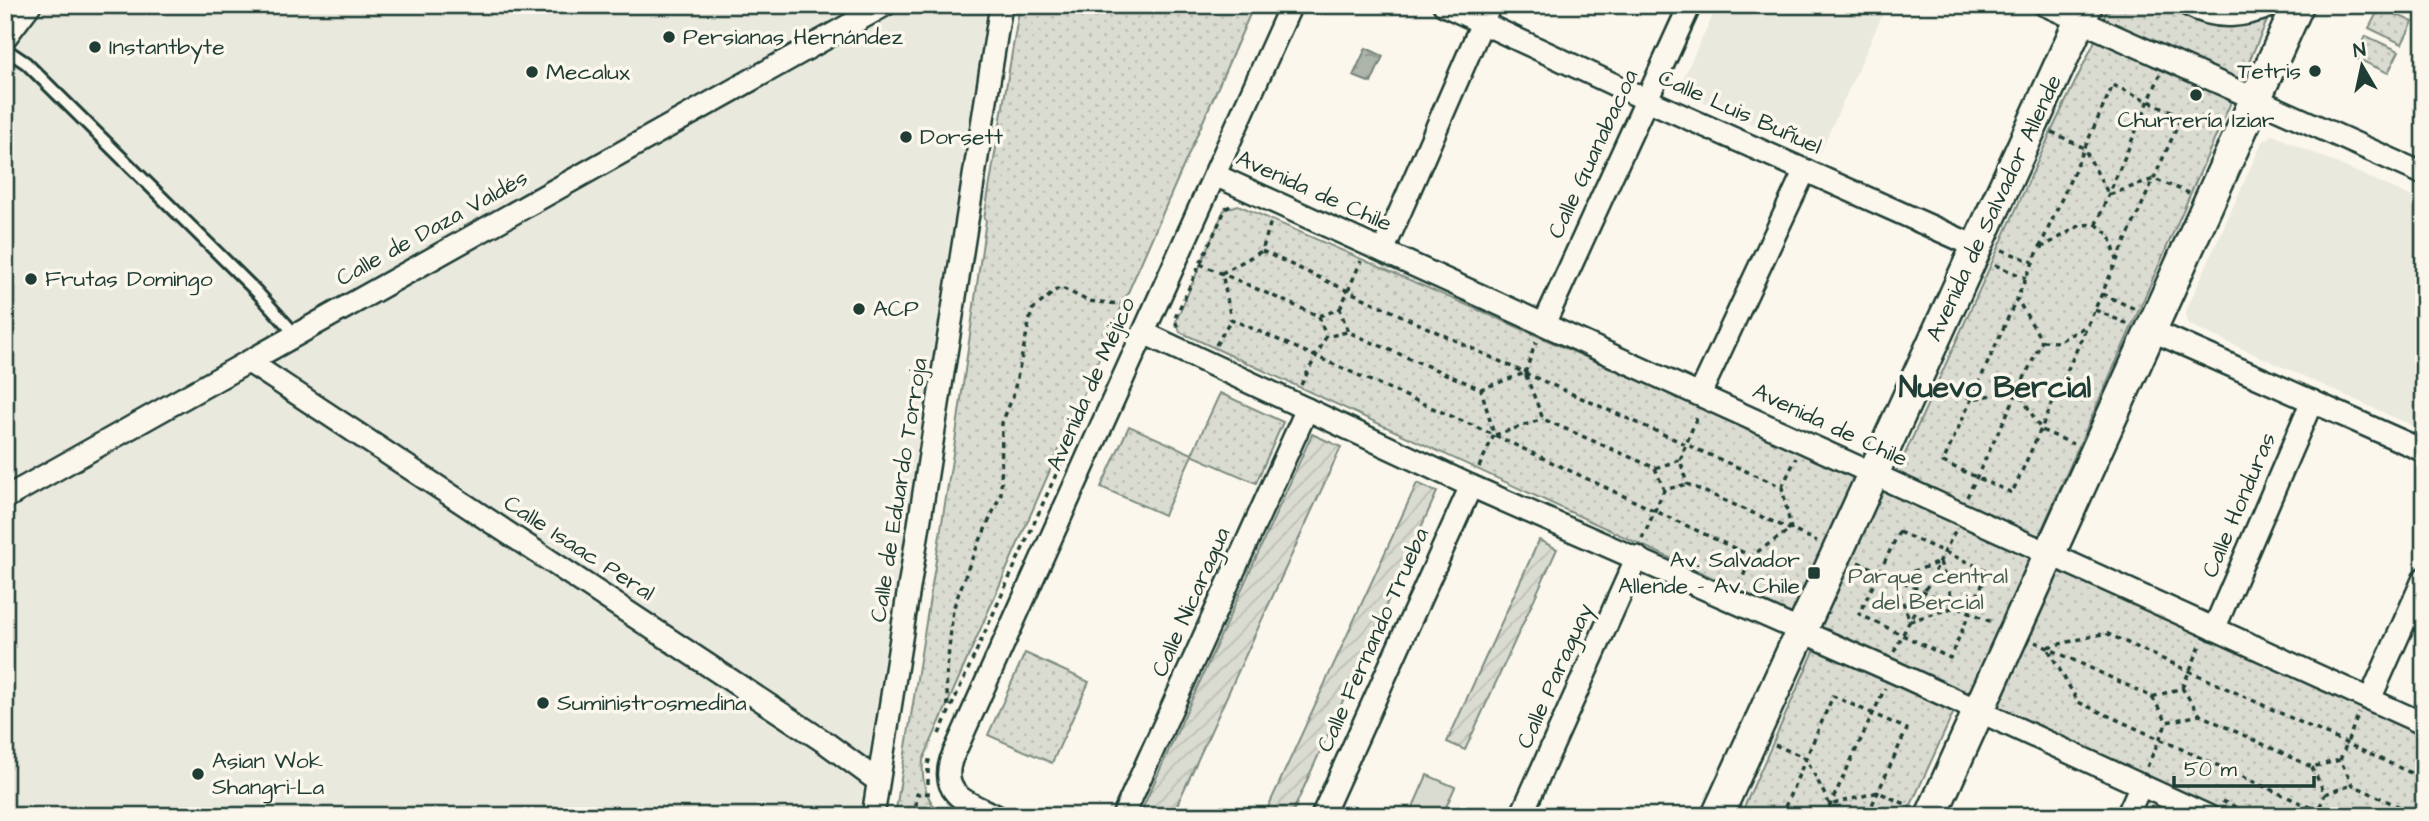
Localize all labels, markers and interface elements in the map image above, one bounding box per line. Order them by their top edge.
place label: Persianas Hernández [683,21,903,53]
marker: Persianas Hernández [661,29,677,45]
place label: Instantbyte [109,31,225,64]
north arrow [2328,32,2398,102]
text: N [2352,36,2368,65]
marker: Instantbyte [87,39,103,55]
place label: Tetris [2237,55,2301,87]
place label: Mecalux [546,56,630,88]
street label: Calle Luis Buñuel [1653,62,1827,162]
marker: Tetris [2307,63,2323,79]
marker: Mecalux [524,64,540,80]
street label: Calle Guanabacoa [1540,64,1646,244]
street label: Avenida de Salvador Allende [1918,69,2070,347]
marker: Churrería Iziar [2188,87,2204,103]
place label: Churrería Iziar [2117,104,2275,136]
place label: Dorsett [920,121,1004,153]
marker: Dorsett [898,129,914,145]
street label: Avenida de Chile [1231,142,1397,240]
street label: Calle de Daza Valdés [330,162,534,294]
place label: Frutas Domingo [45,263,213,296]
marker: Frutas Domingo [23,271,39,287]
street label: Avenida de Méjico [1038,292,1144,476]
place label: ACP [873,293,919,325]
marker: ACP [851,301,867,317]
street label: Calle de Eduardo Torroja [862,355,936,624]
district label: Nuevo Bercial [1899,367,2091,409]
street label: Avenida de Chile [1747,375,1913,475]
street label: Calle Honduras [2194,428,2284,582]
street label: Calle Isaac Peral [497,487,661,609]
street label: Calle Nicaragua [1144,522,1239,682]
street label: Calle Fernando Trueba [1309,523,1437,757]
place label: Av. Salvador Allende - Av. Chile [1618,544,1800,602]
park label: Parque central del Bercial [1848,560,2008,618]
marker: Av. Salvador Allende - Av. Chile [1806,565,1822,581]
street label: Calle Paraguay [1509,598,1602,754]
place label: Suministrosmedina [557,687,747,719]
marker: Suministrosmedina [535,695,551,711]
scale bar [2174,744,2314,788]
place label: Asian Wok Shangri-La [212,745,324,804]
text: 50 m [2184,755,2238,784]
marker: Asian Wok Shangri-La [190,766,206,782]

